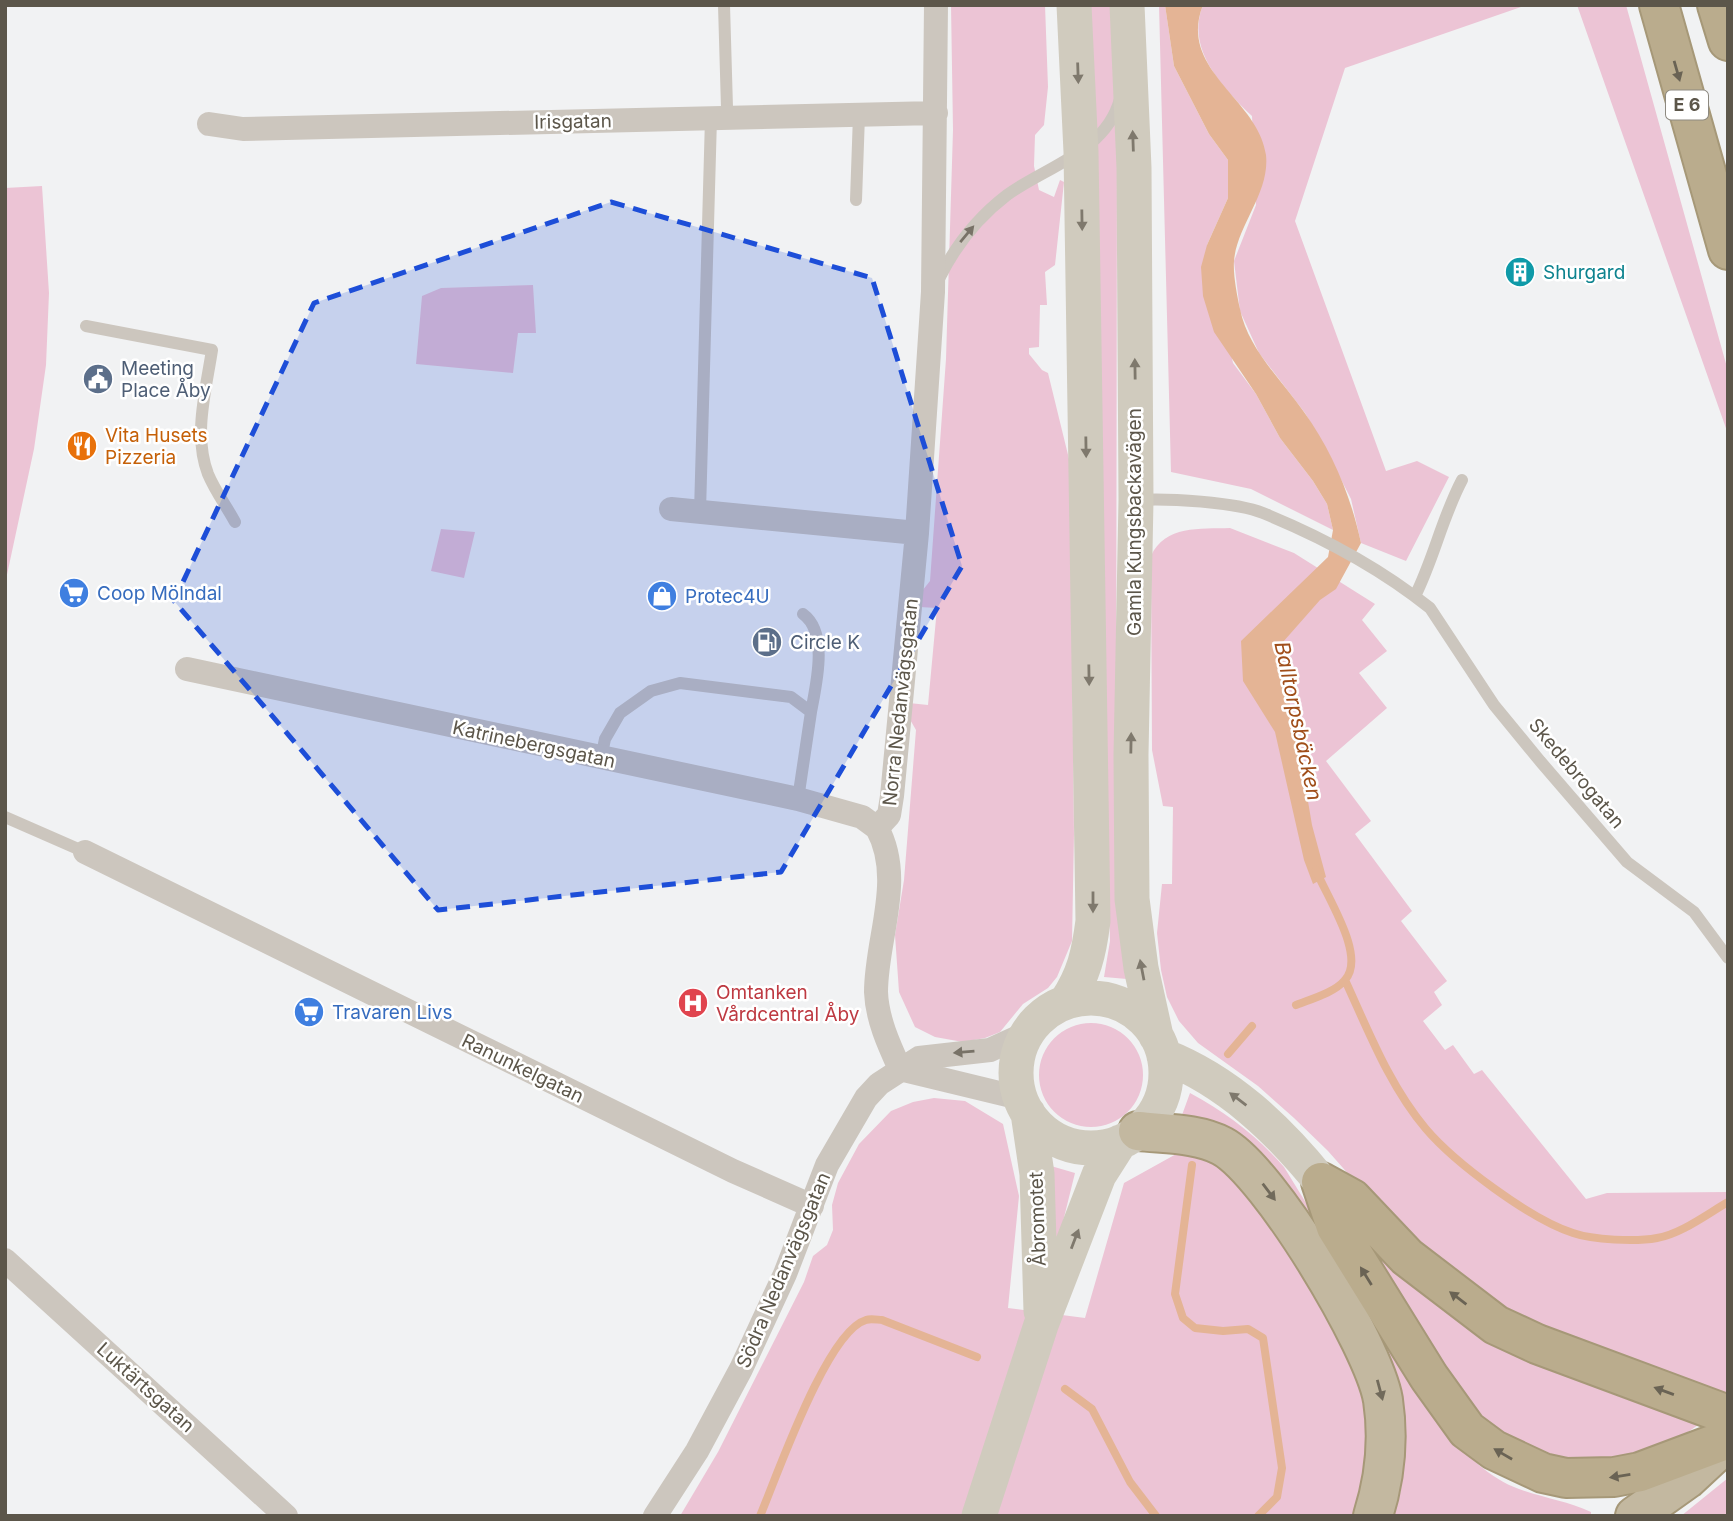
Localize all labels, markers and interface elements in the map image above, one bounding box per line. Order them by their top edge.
one-way arrow [1673,61,1683,82]
one-way arrow [1072,63,1083,85]
road number: E 6 [1666,90,1708,120]
street label: Irisgatan [534,109,612,134]
one-way arrow [1127,130,1138,152]
one-way arrow [1076,209,1088,231]
one-way arrow [959,225,974,242]
building icon: Shurgard [1503,255,1537,289]
place label: Shurgard [1543,261,1625,284]
place label: Meeting Place Åby [121,357,211,402]
one-way arrow [1129,357,1141,379]
public building icon: Meeting Place Åby [81,362,115,396]
street label: Gamla Kungsbackavägen [1123,408,1146,636]
place label: Vita Husets Pizzeria [105,424,208,469]
restaurant icon: Vita Husets Pizzeria [65,429,99,463]
one-way arrow [1080,436,1092,458]
supermarket icon: Coop Mölndal [57,576,91,610]
shop icon: Protec4U [645,579,679,613]
place label: Coop Mölndal [97,582,222,605]
place label: Protec4U [685,585,770,608]
street label: Norra Nedanvägsgatan [878,597,923,807]
fuel station icon: Circle K [750,625,784,659]
place label: Circle K [790,631,860,654]
water label: Balltorpsbäcken [1269,639,1328,803]
one-way arrow [1083,664,1095,686]
street label: Skedebrogatan [1524,714,1629,833]
street label: Katrinebergsgatan [450,716,617,773]
one-way arrow [1125,732,1137,754]
one-way arrow [1087,891,1099,913]
one-way arrow [1136,959,1147,981]
place label: Omtanken Vårdcentral Åby [716,981,860,1026]
hospital icon: Omtanken Vårdcentral Åby [676,986,710,1020]
supermarket icon: Travaren Livs [292,995,326,1029]
place label: Travaren Livs [332,1001,453,1024]
street label: Ranunkelgatan [458,1029,587,1108]
one-way arrow [952,1047,974,1058]
one-way arrow [1229,1093,1247,1107]
street label: Södra Nedanvägsgatan [732,1169,835,1372]
street label: Åbromotet [1022,1171,1051,1267]
one-way arrow [1262,1183,1277,1201]
one-way arrow [1069,1228,1080,1249]
one-way arrow [1360,1266,1373,1285]
one-way arrow [1449,1290,1467,1305]
street label: Luktärtsgatan [92,1338,199,1437]
one-way arrow [1375,1379,1386,1401]
one-way arrow [1653,1385,1674,1396]
one-way arrow [1493,1448,1512,1460]
one-way arrow [1609,1470,1631,1481]

